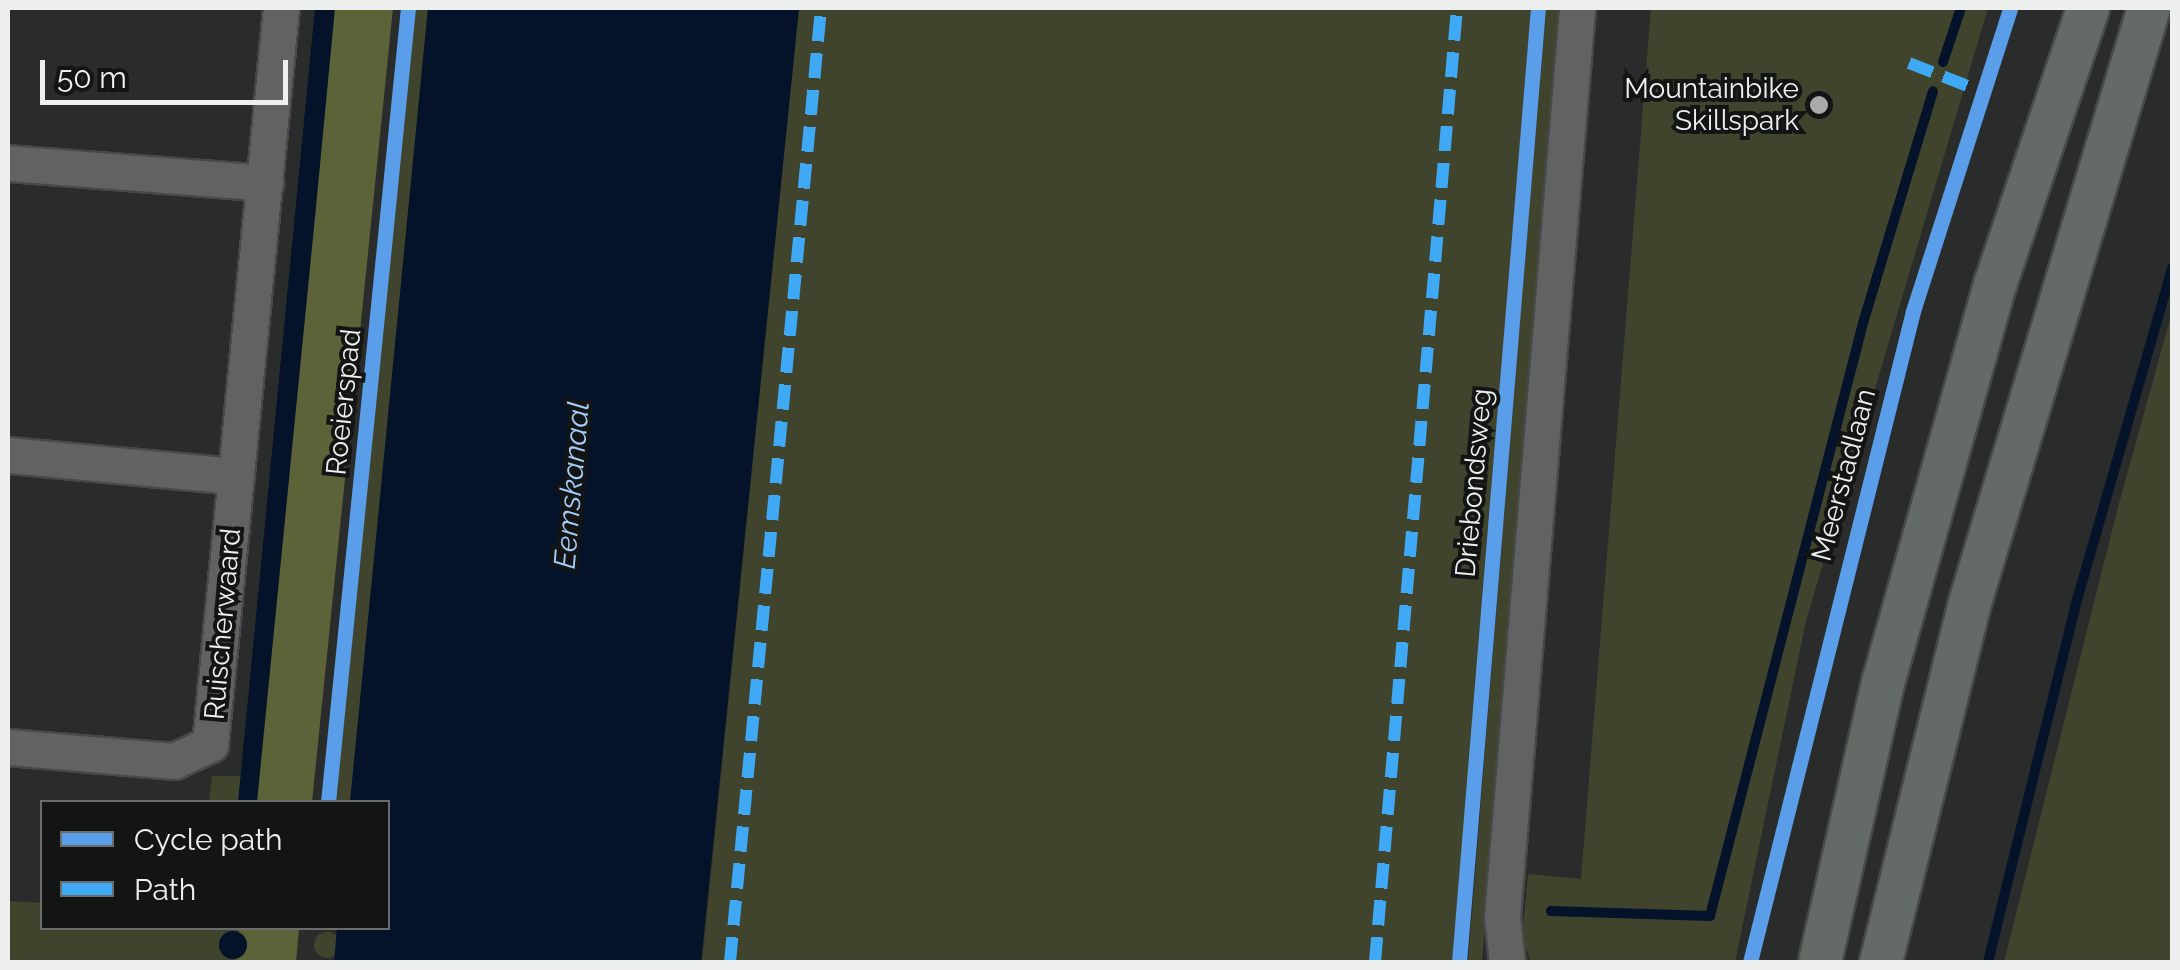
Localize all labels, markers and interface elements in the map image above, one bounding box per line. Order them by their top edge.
scale bar [45,40,292,102]
text: 50 m [57,60,127,95]
place label: Mountainbike Skillspark [1624,72,1799,138]
marker: Mountainbike Skillspark [1808,94,1830,116]
street label: Roeierspad [320,327,368,477]
street label: Meerstadlaan [1805,385,1883,565]
street label: Driebondsweg [1449,387,1499,579]
water label: Eemskanaal [547,400,597,570]
street label: Ruischerwaard [198,527,248,721]
legend [40,800,390,930]
text: Cycle path [134,822,282,857]
text: Path [134,872,196,907]

